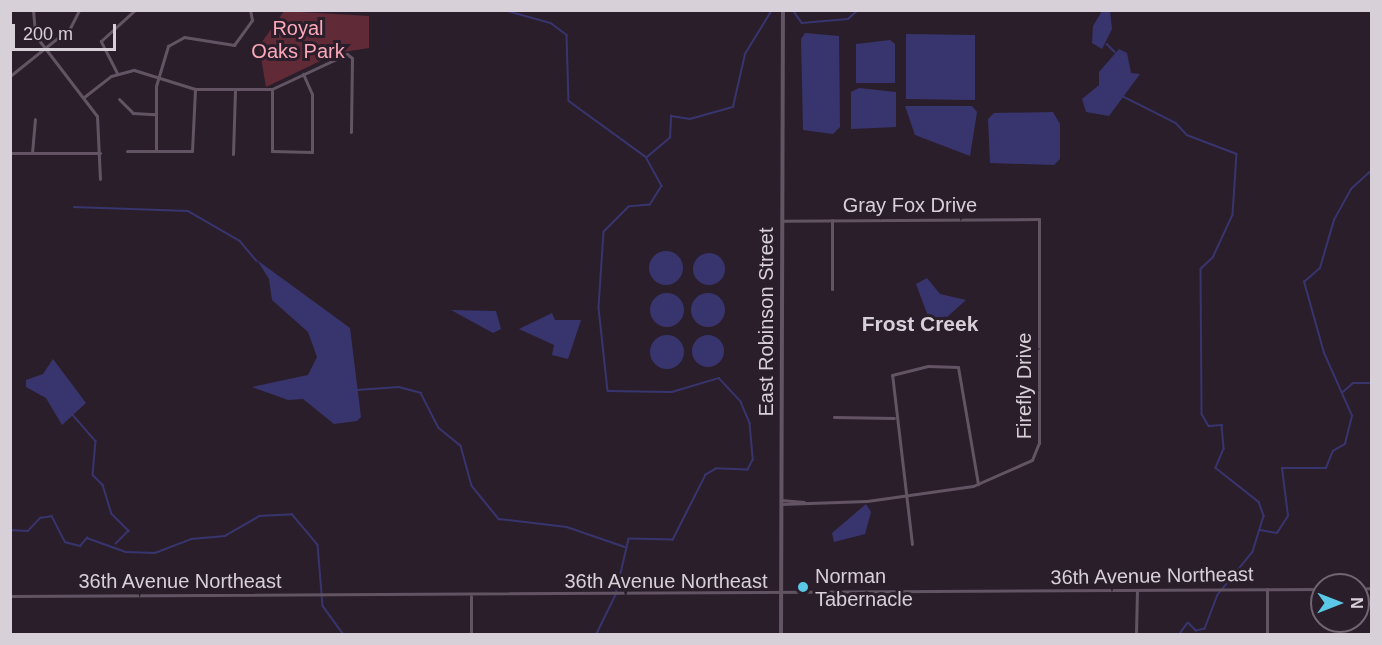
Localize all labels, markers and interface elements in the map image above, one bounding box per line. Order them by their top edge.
scale bar [15,12,118,50]
park label: Royal Oaks Park [251,16,345,63]
text: 200 m [23,24,73,44]
street label: Gray Fox Drive [843,193,977,217]
street label: East Robinson Street [754,228,778,416]
district label: Frost Creek [862,311,978,337]
street label: Firefly Drive [1012,333,1036,439]
street label: 36th Avenue Northeast [1050,562,1254,590]
place label: Norman Tabernacle [815,564,913,611]
street label: 36th Avenue Northeast [78,569,282,593]
street label: 36th Avenue Northeast [564,569,768,593]
north arrow [1310,573,1370,633]
marker: Norman Tabernacle [796,580,810,594]
text: N [1348,597,1365,609]

